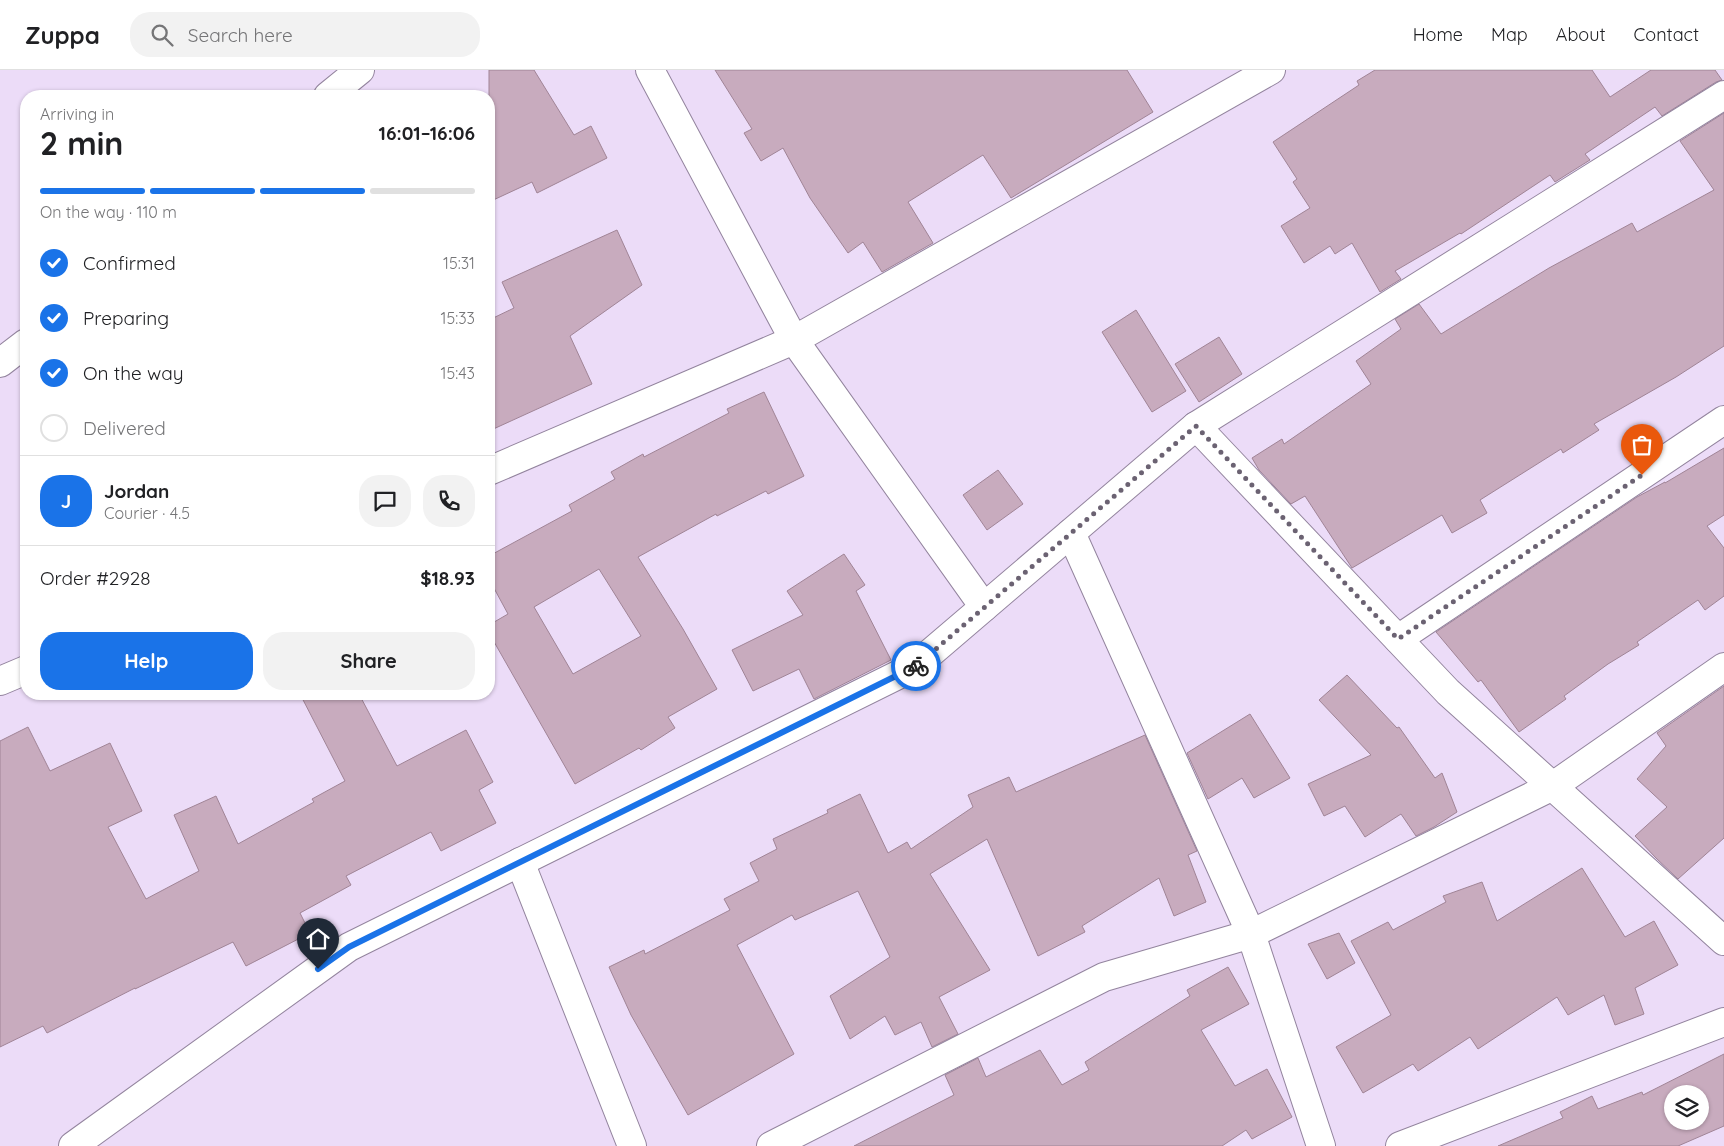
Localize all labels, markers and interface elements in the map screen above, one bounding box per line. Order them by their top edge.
search box [130,12,480,57]
text: Zuppa [25,20,100,50]
icon: search [148,21,176,49]
text: Search here [188,23,293,47]
text: Home [1413,23,1463,46]
text: Map [1491,23,1528,46]
text: About [1556,23,1606,46]
text: Contact [1634,23,1699,46]
text: Arriving in [40,104,114,124]
text: 16:01–16:06 [379,121,475,145]
text: 2 min [40,123,123,163]
text: On the way · 110 m [40,202,177,222]
icon: check [40,249,68,277]
text: Confirmed [83,251,176,275]
text: 15:31 [443,253,475,273]
icon: check [40,304,68,332]
text: Preparing [83,306,169,330]
text: 15:33 [441,308,475,328]
icon: check [40,359,68,387]
text: On the way [83,361,184,385]
text: 15:43 [441,363,475,383]
text: Delivered [83,416,166,440]
pin [1621,424,1663,475]
icon: bag [1628,431,1656,459]
button: chat [359,475,411,527]
button: phone [423,475,475,527]
text: Jordan [104,479,169,503]
text: J [61,489,71,513]
text: Courier · 4.5 [104,503,190,523]
text: Order #2928 [40,566,151,590]
text: $18.93 [420,566,475,590]
button: Help [40,632,253,690]
button: Share [263,632,475,690]
courier [891,641,941,691]
icon: bike [902,652,930,680]
pin [297,918,339,969]
icon: home [304,925,332,953]
map controls [1664,1085,1709,1130]
button: layers [1664,1085,1709,1130]

